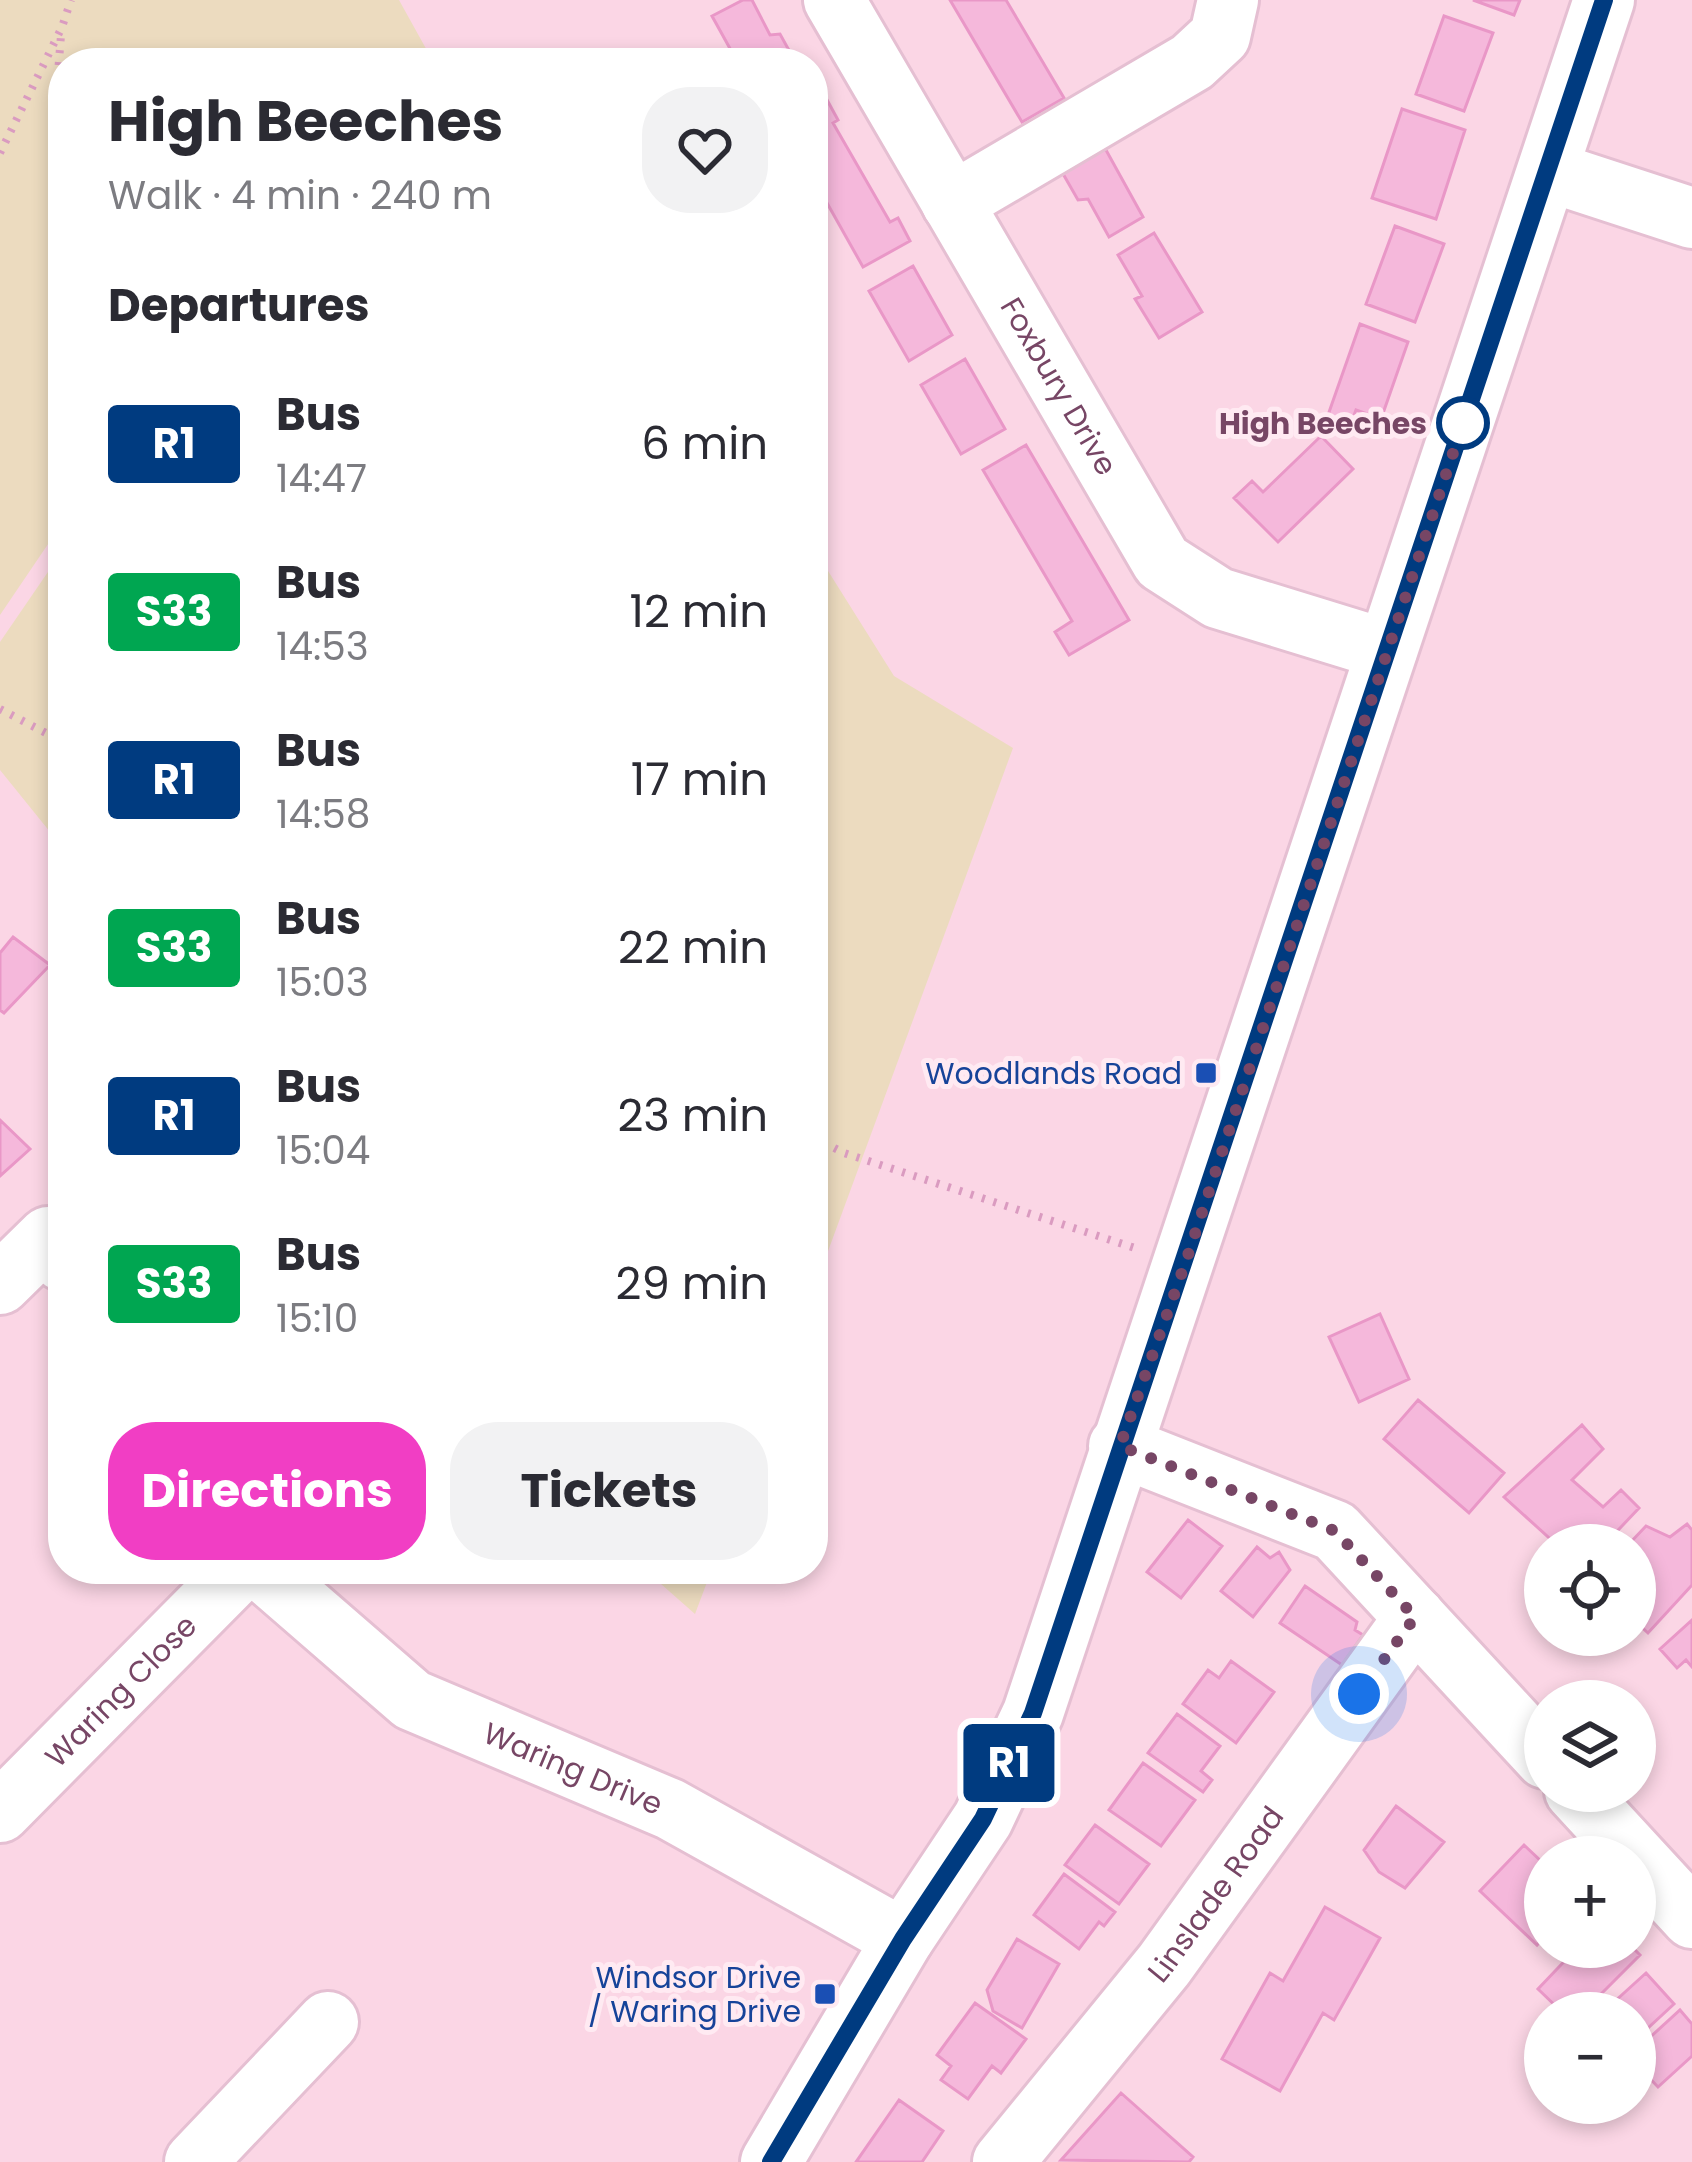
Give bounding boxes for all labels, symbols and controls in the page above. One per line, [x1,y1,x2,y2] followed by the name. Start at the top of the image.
[108,81,503,161] text: High Beeches
[642,87,768,213] button: heart
[108,168,492,223] text: Walk · 4 min · 240 m
[108,274,370,337] text: Departures
[990,289,1128,483] street label: Foxbury Drive
[276,383,361,446] text: Bus
[1438,398,1488,448] marker: High Beeches
[1219,402,1427,445] place label: High Beeches
[641,412,768,475] text: 6 min
[152,414,196,473] text: R1
[276,451,367,506] text: 14:47
[276,551,361,614] text: Bus
[629,580,768,643] text: 12 min
[136,582,212,641] text: S33
[276,619,369,674] text: 14:53
[276,719,361,782] text: Bus
[631,748,768,811] text: 17 min
[152,750,196,809] text: R1
[276,787,370,842] text: 14:58
[276,887,361,950] text: Bus
[618,916,768,979] text: 22 min
[136,918,212,977] text: S33
[276,955,369,1010] text: 15:03
[925,1052,1182,1095] place label: Woodlands Road
[276,1055,361,1118] text: Bus
[1193,1060,1219,1086] marker: Woodlands Road
[617,1084,768,1147] text: 23 min
[152,1086,196,1145] text: R1
[276,1123,370,1178] text: 15:04
[276,1223,361,1286] text: Bus
[616,1252,768,1315] text: 29 min
[136,1254,212,1313] text: S33
[276,1291,358,1346] text: 15:10
[108,1422,426,1560] button: Directions
[450,1422,768,1560] button: Tickets
[1524,1524,1656,2124] map controls
[1524,1524,1656,1656] button: locate
[35,1605,206,1777] street label: Waring Close
[1329,1664,1389,1724] your location
[1524,1680,1656,1812] button: layers
[477,1711,670,1825] street label: Waring Drive
[955,1724,1063,1802] line badge: R1
[987,1733,1031,1792] text: R1
[1137,1797,1293,1991] street label: Linslade Road
[1524,1836,1656,1968] button: +
[588,1956,801,2033] place label: Windsor Drive / Waring Drive
[812,1981,838,2007] marker: Windsor Drive / Waring Drive
[1524,1992,1656,2124] button: −

